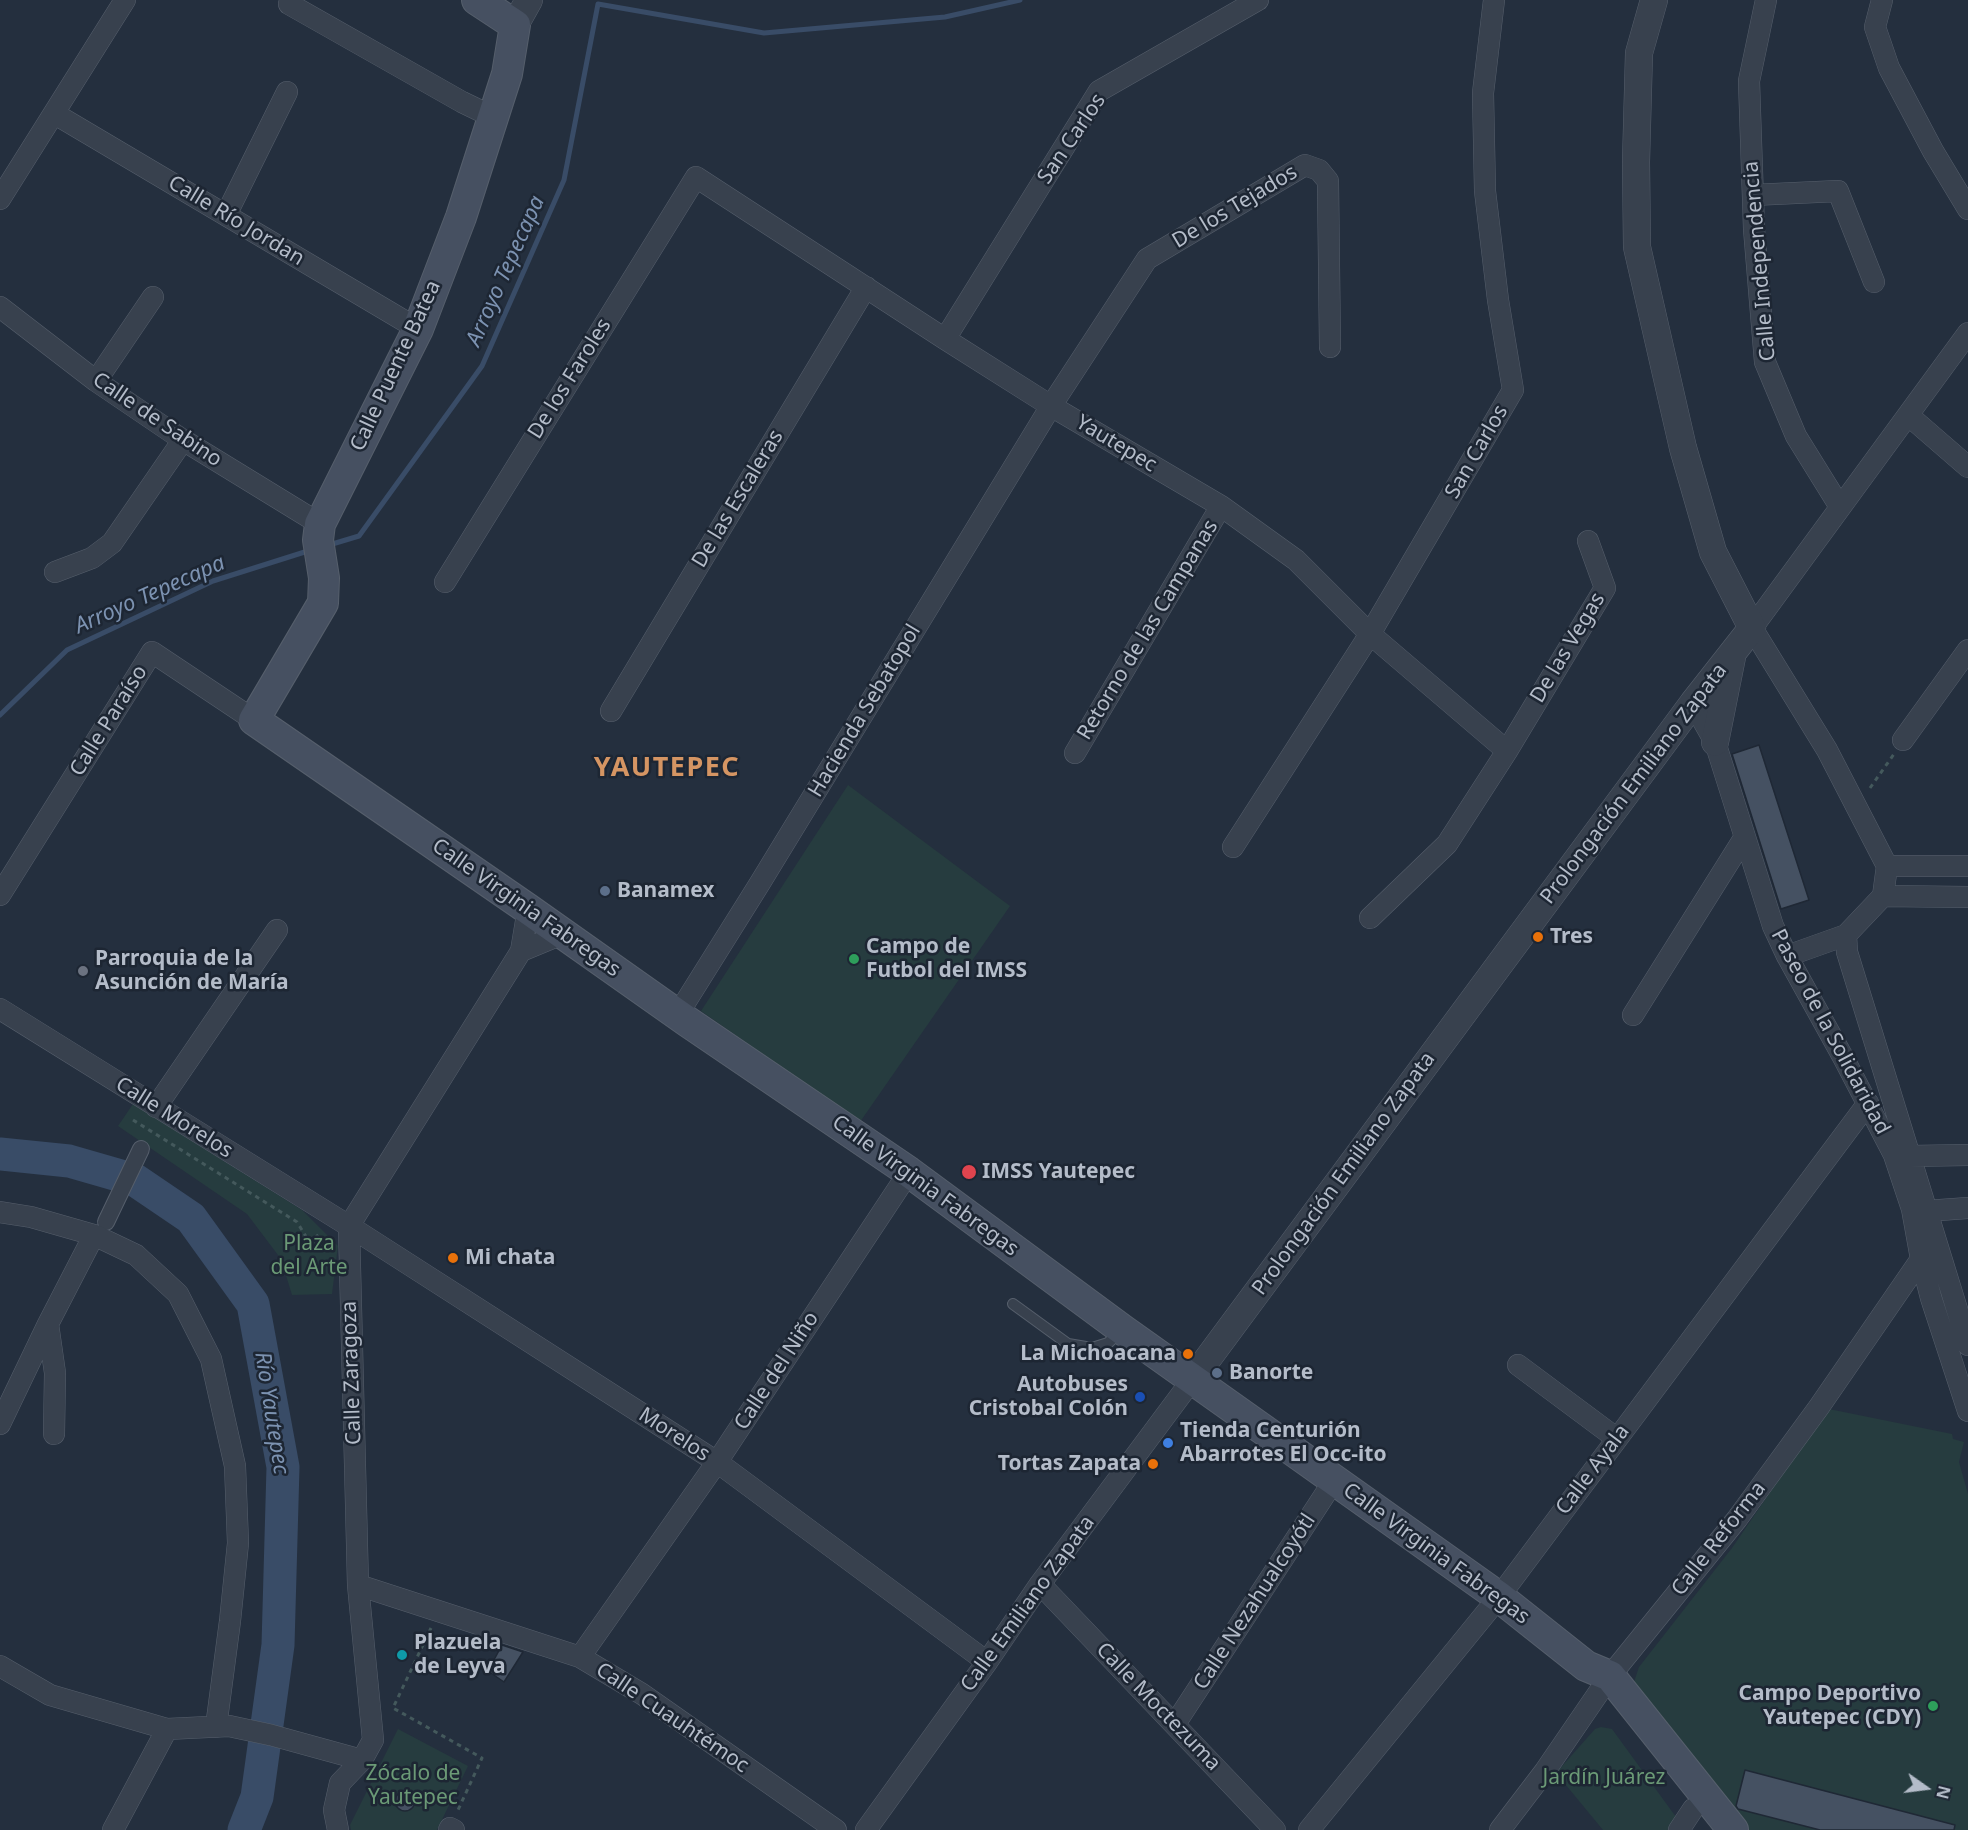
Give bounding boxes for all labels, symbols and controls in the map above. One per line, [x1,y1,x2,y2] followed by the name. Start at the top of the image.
[1033,89,1111,189] street label: San Carlos
[1168,160,1302,254] street label: De los Tejados
[1739,160,1781,362] street label: Calle Independencia
[163,170,309,272] street label: Calle Río Jordan
[461,192,551,350] water label: Arroyo Tepecapa
[345,277,447,455] street label: Calle Puente Batea
[523,314,617,444] street label: De los Faroles
[87,367,227,473] street label: Calle de Sabino
[1440,401,1514,503] street label: San Carlos
[1071,410,1161,478] street label: Yautepec
[687,426,789,572] street label: De las Escaleras
[1072,515,1224,745] street label: Retorno de las Campanas
[71,550,229,640] water label: Arroyo Tepecapa
[1525,588,1611,708] street label: De las Vegas
[803,620,927,802] street label: Hacienda Sebatopol
[1535,659,1733,909] street label: Prolongación Emiliano Zapata
[65,661,153,781] street label: Calle Paraíso
[594,752,740,784] district label: YAUTEPEC
[427,833,625,983] street label: Calle Virginia Fabregas
[617,878,715,904] place label: Banamex
[598,884,612,898] marker: Banamex
[1550,924,1593,950] place label: Tres
[1765,925,1895,1139] street label: Paseo de la Solidaridad
[1531,930,1545,944] marker: Tres
[866,934,1027,984] place label: Campo de Futbol del IMSS
[95,946,289,996] place label: Parroquia de la Asunción de María
[847,952,861,966] marker: Campo de Futbol del IMSS
[76,964,90,978] marker: Parroquia de la Asunción de María
[1247,1047,1441,1301] street label: Prolongación Emiliano Zapata
[111,1072,237,1164] street label: Calle Morelos
[827,1110,1023,1262] street label: Calle Virginia Fabregas
[982,1159,1135,1185] place label: IMSS Yautepec
[960,1163,978,1181] marker: IMSS Yautepec
[270,1231,348,1281] park label: Plaza del Arte
[465,1245,555,1271] place label: Mi chata
[446,1251,460,1265] marker: Mi chata
[337,1301,367,1445] street label: Calle Zaragoza
[729,1307,825,1435] street label: Calle del Niño
[1020,1341,1176,1367] place label: La Michoacana
[1181,1347,1195,1361] marker: La Michoacana
[248,1350,294,1476] water label: Río Yautepec
[1229,1360,1313,1386] place label: Banorte
[1210,1366,1224,1380] marker: Banorte
[969,1372,1128,1422] place label: Autobuses Cristobal Colón
[1133,1390,1147,1404] marker: Autobuses Cristobal Colón
[634,1403,714,1467] street label: Morelos
[1180,1418,1387,1468] place label: Tienda Centurión Abarrotes El Occ-ito
[1551,1420,1635,1520] street label: Calle Ayala
[1161,1436,1175,1450] marker: Tienda Centurión Abarrotes El Occ-ito
[998,1451,1141,1477] place label: Tortas Zapata
[1146,1457,1160,1471] marker: Tortas Zapata
[1667,1477,1771,1601] street label: Calle Reforma
[1338,1478,1534,1630] street label: Calle Virginia Fabregas
[1189,1509,1321,1695] street label: Calle Nezahualcoyótl
[956,1511,1100,1697] street label: Calle Emiliano Zapata
[414,1630,506,1680] place label: Plazuela de Leyva
[1090,1638,1226,1776] street label: Calle Moctezuma
[395,1648,409,1662] marker: Plazuela de Leyva
[591,1657,753,1779] street label: Calle Cuauhtémoc
[1738,1681,1921,1731] place label: Campo Deportivo Yautepec (CDY)
[1926,1699,1940,1713] marker: Campo Deportivo Yautepec (CDY)
[1896,1758,1956,1818] north arrow
[366,1761,460,1811] park label: Zócalo de Yautepec
[1543,1765,1665,1791] park label: Jardín Juárez
[1931,1783,1956,1801] text: N

